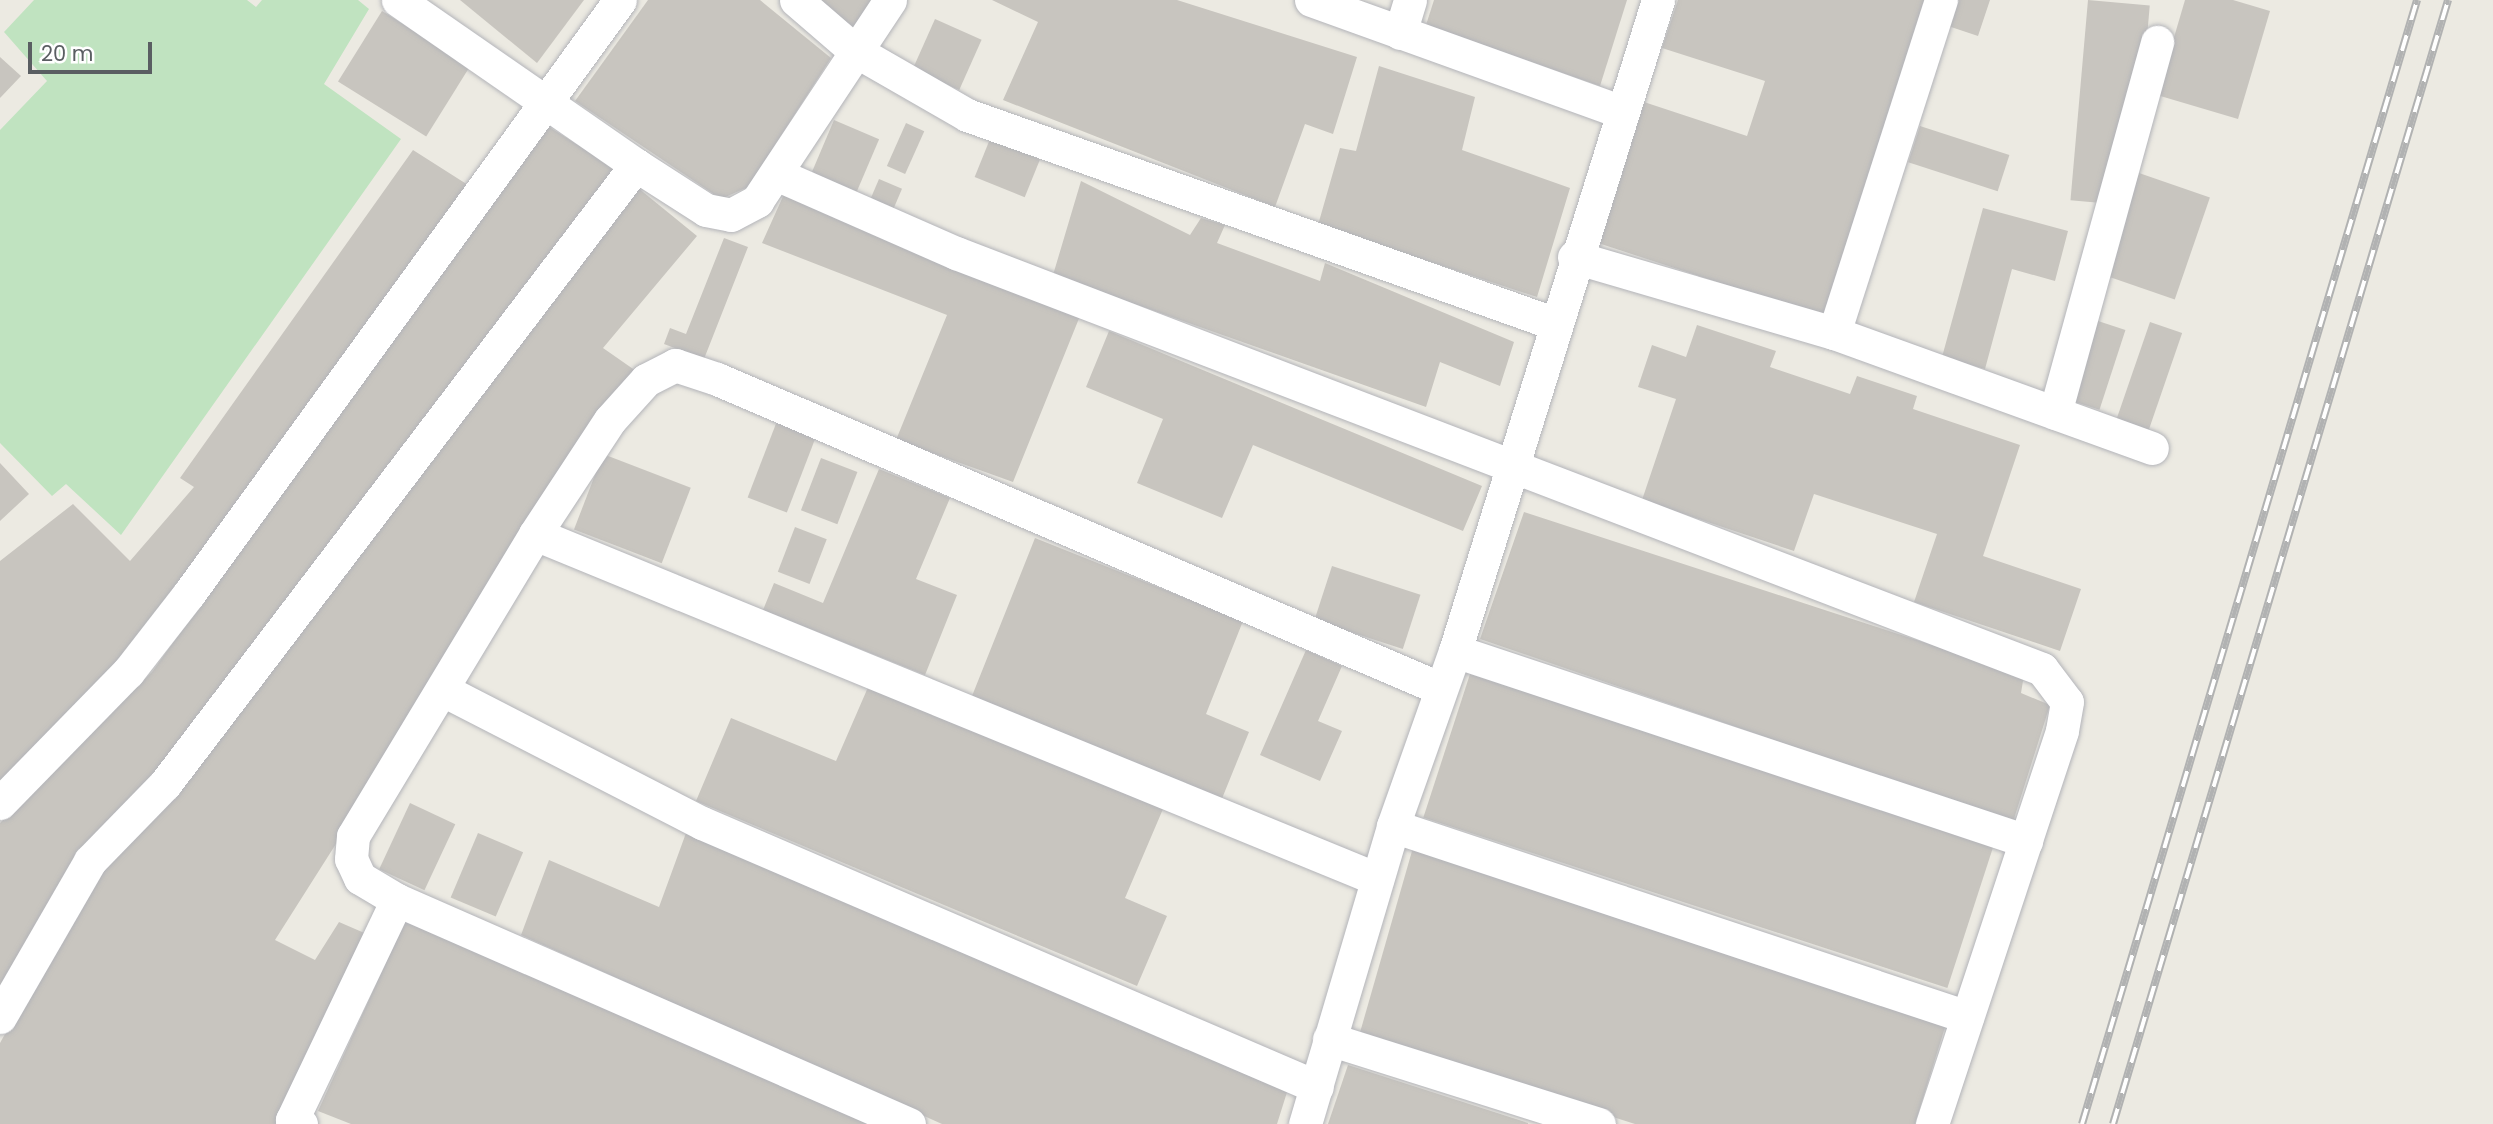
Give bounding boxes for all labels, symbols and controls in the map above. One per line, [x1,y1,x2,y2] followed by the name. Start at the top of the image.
[32,28,156,72] scale bar
[41,39,94,68] text: 20 m

